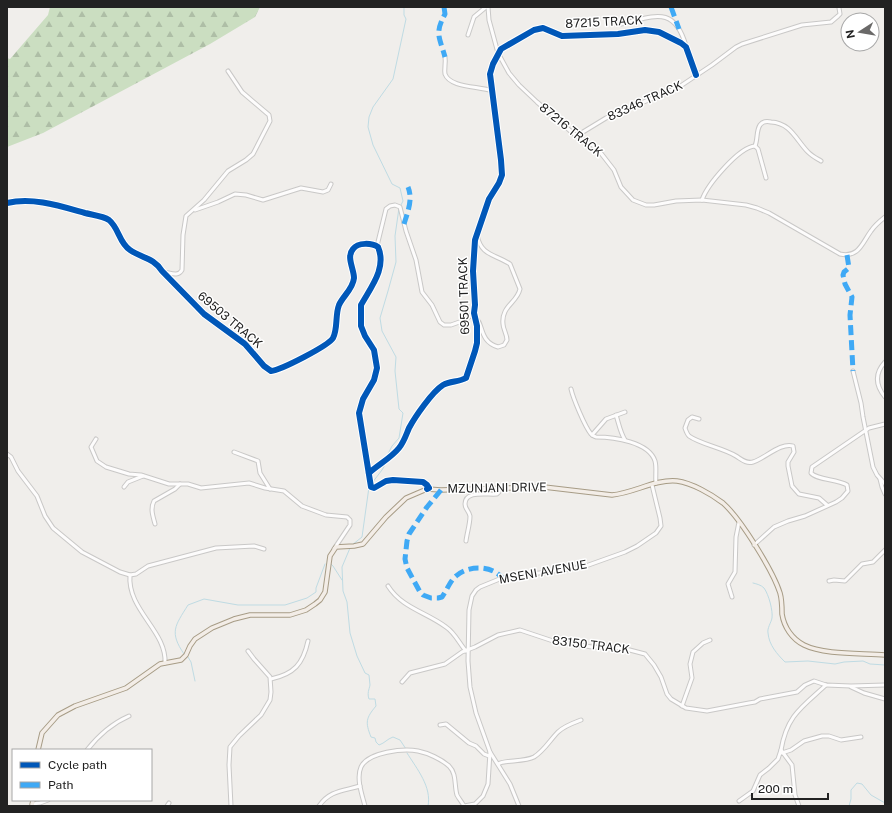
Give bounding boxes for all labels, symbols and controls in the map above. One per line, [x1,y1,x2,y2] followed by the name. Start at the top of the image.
[840,12,880,52] north arrow
[565,13,643,31] street label: 87215 TRACK
[843,29,857,40] text: N
[605,78,685,124] street label: 83346 TRACK
[537,100,605,160] street label: 87216 TRACK
[456,257,472,335] street label: 69501 TRACK
[195,289,265,351] street label: 69503 TRACK
[447,480,547,496] street label: MZUNJANI DRIVE
[498,557,588,587] street label: MSENI AVENUE
[551,633,631,657] street label: 83150 TRACK
[12,749,152,801] legend
[48,758,107,772] text: Cycle path
[752,775,828,801] scale bar
[48,778,74,792] text: Path
[758,782,793,796] text: 200 m

